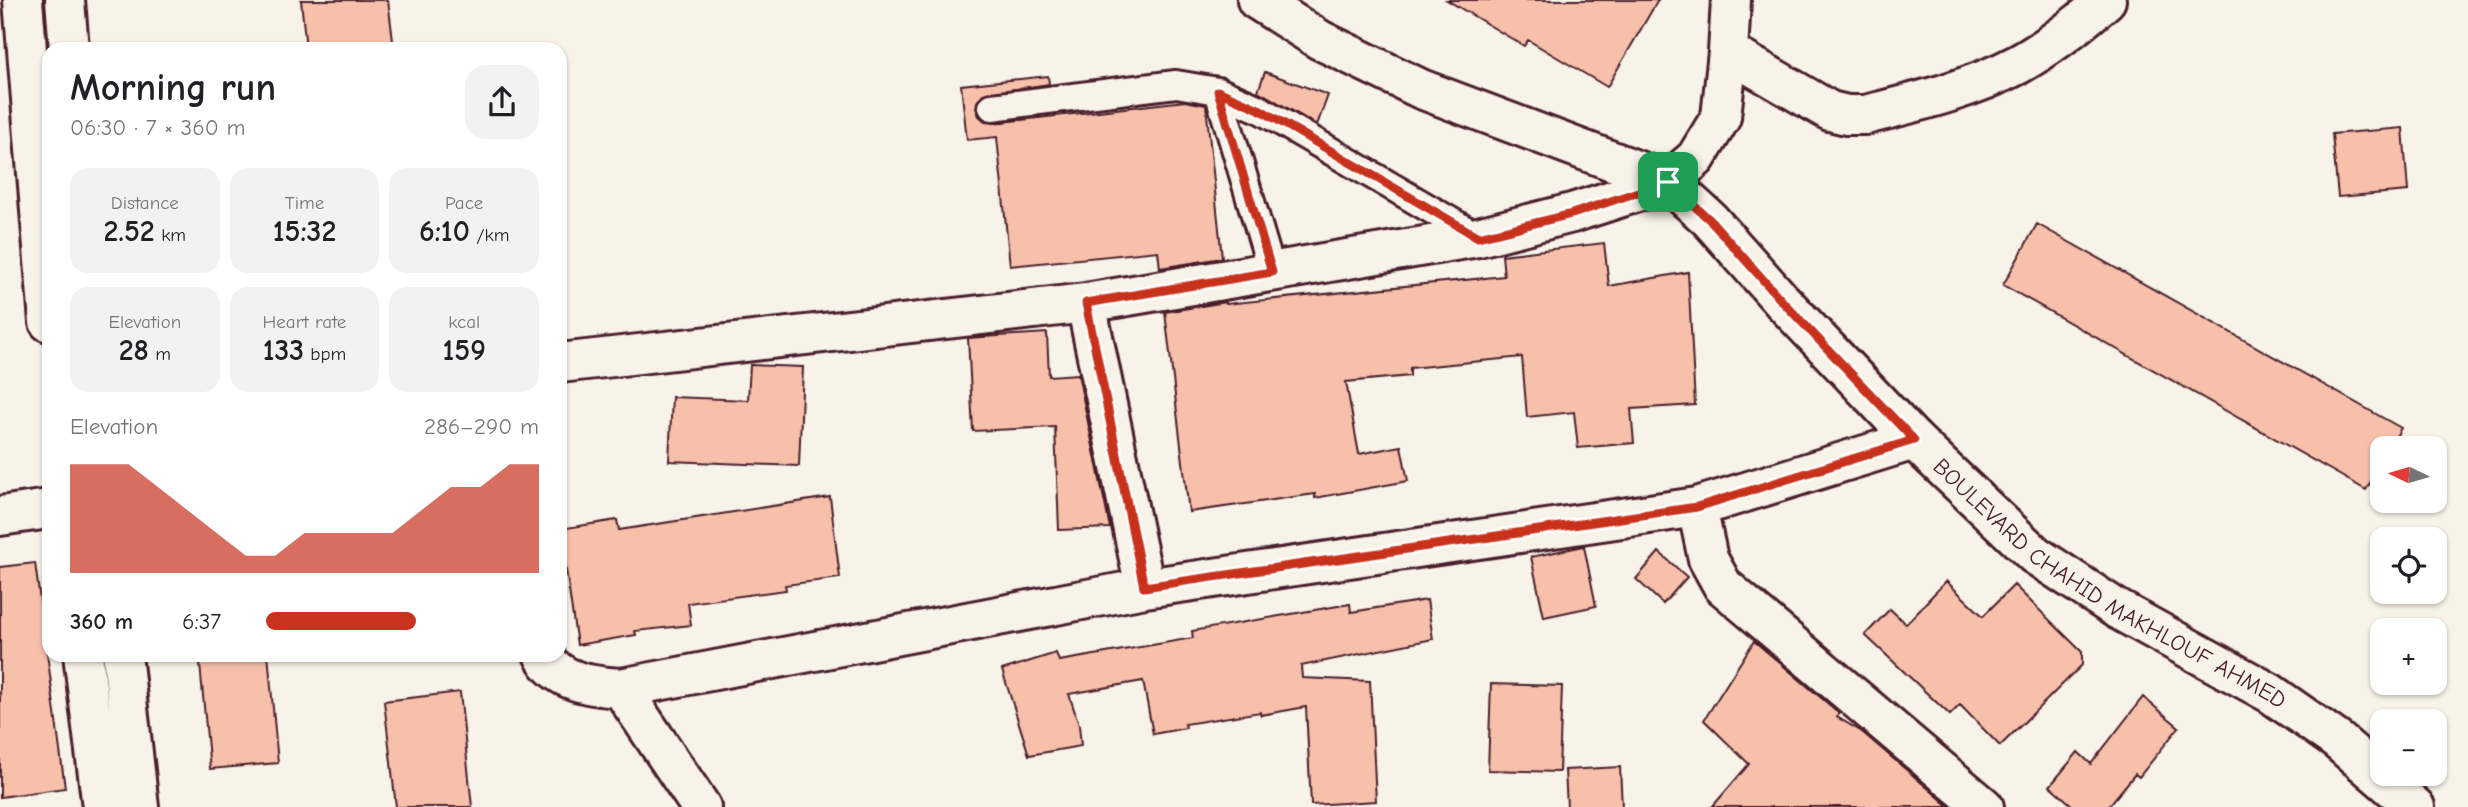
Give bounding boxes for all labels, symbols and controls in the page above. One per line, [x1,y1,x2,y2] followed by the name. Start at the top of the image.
[465,65,539,139] button: share
[70,66,276,110] text: Morning run
[70,114,245,141] text: 06:30 · 7 × 360 m
[1638,152,1698,212] pin
[1649,163,1687,201] icon: arrive
[111,192,179,214] text: Distance
[285,192,324,214] text: Time
[445,192,483,214] text: Pace
[104,214,155,249] text: 2.52
[273,214,336,249] text: 15:32
[419,214,470,249] text: 6:10
[155,224,186,246] text: km
[470,224,509,246] text: /km
[108,311,181,333] text: Elevation
[263,311,346,333] text: Heart rate
[448,311,480,333] text: kcal
[119,333,149,368] text: 28
[263,333,304,368] text: 133
[442,333,486,368] text: 159
[149,343,171,365] text: m
[304,343,346,365] text: bpm
[70,413,158,440] text: Elevation
[424,413,539,440] text: 286–290 m
[2370,436,2446,513] north arrow
[2370,436,2447,786] map controls
[1928,452,2292,714] street label: BOULEVARD CHAHID MAKHLOUF AHMED
[2370,527,2447,604] button: locate
[70,608,133,635] text: 360 m
[182,608,221,635] text: 6:37
[2370,618,2447,695] button: +
[2370,709,2447,786] button: −

